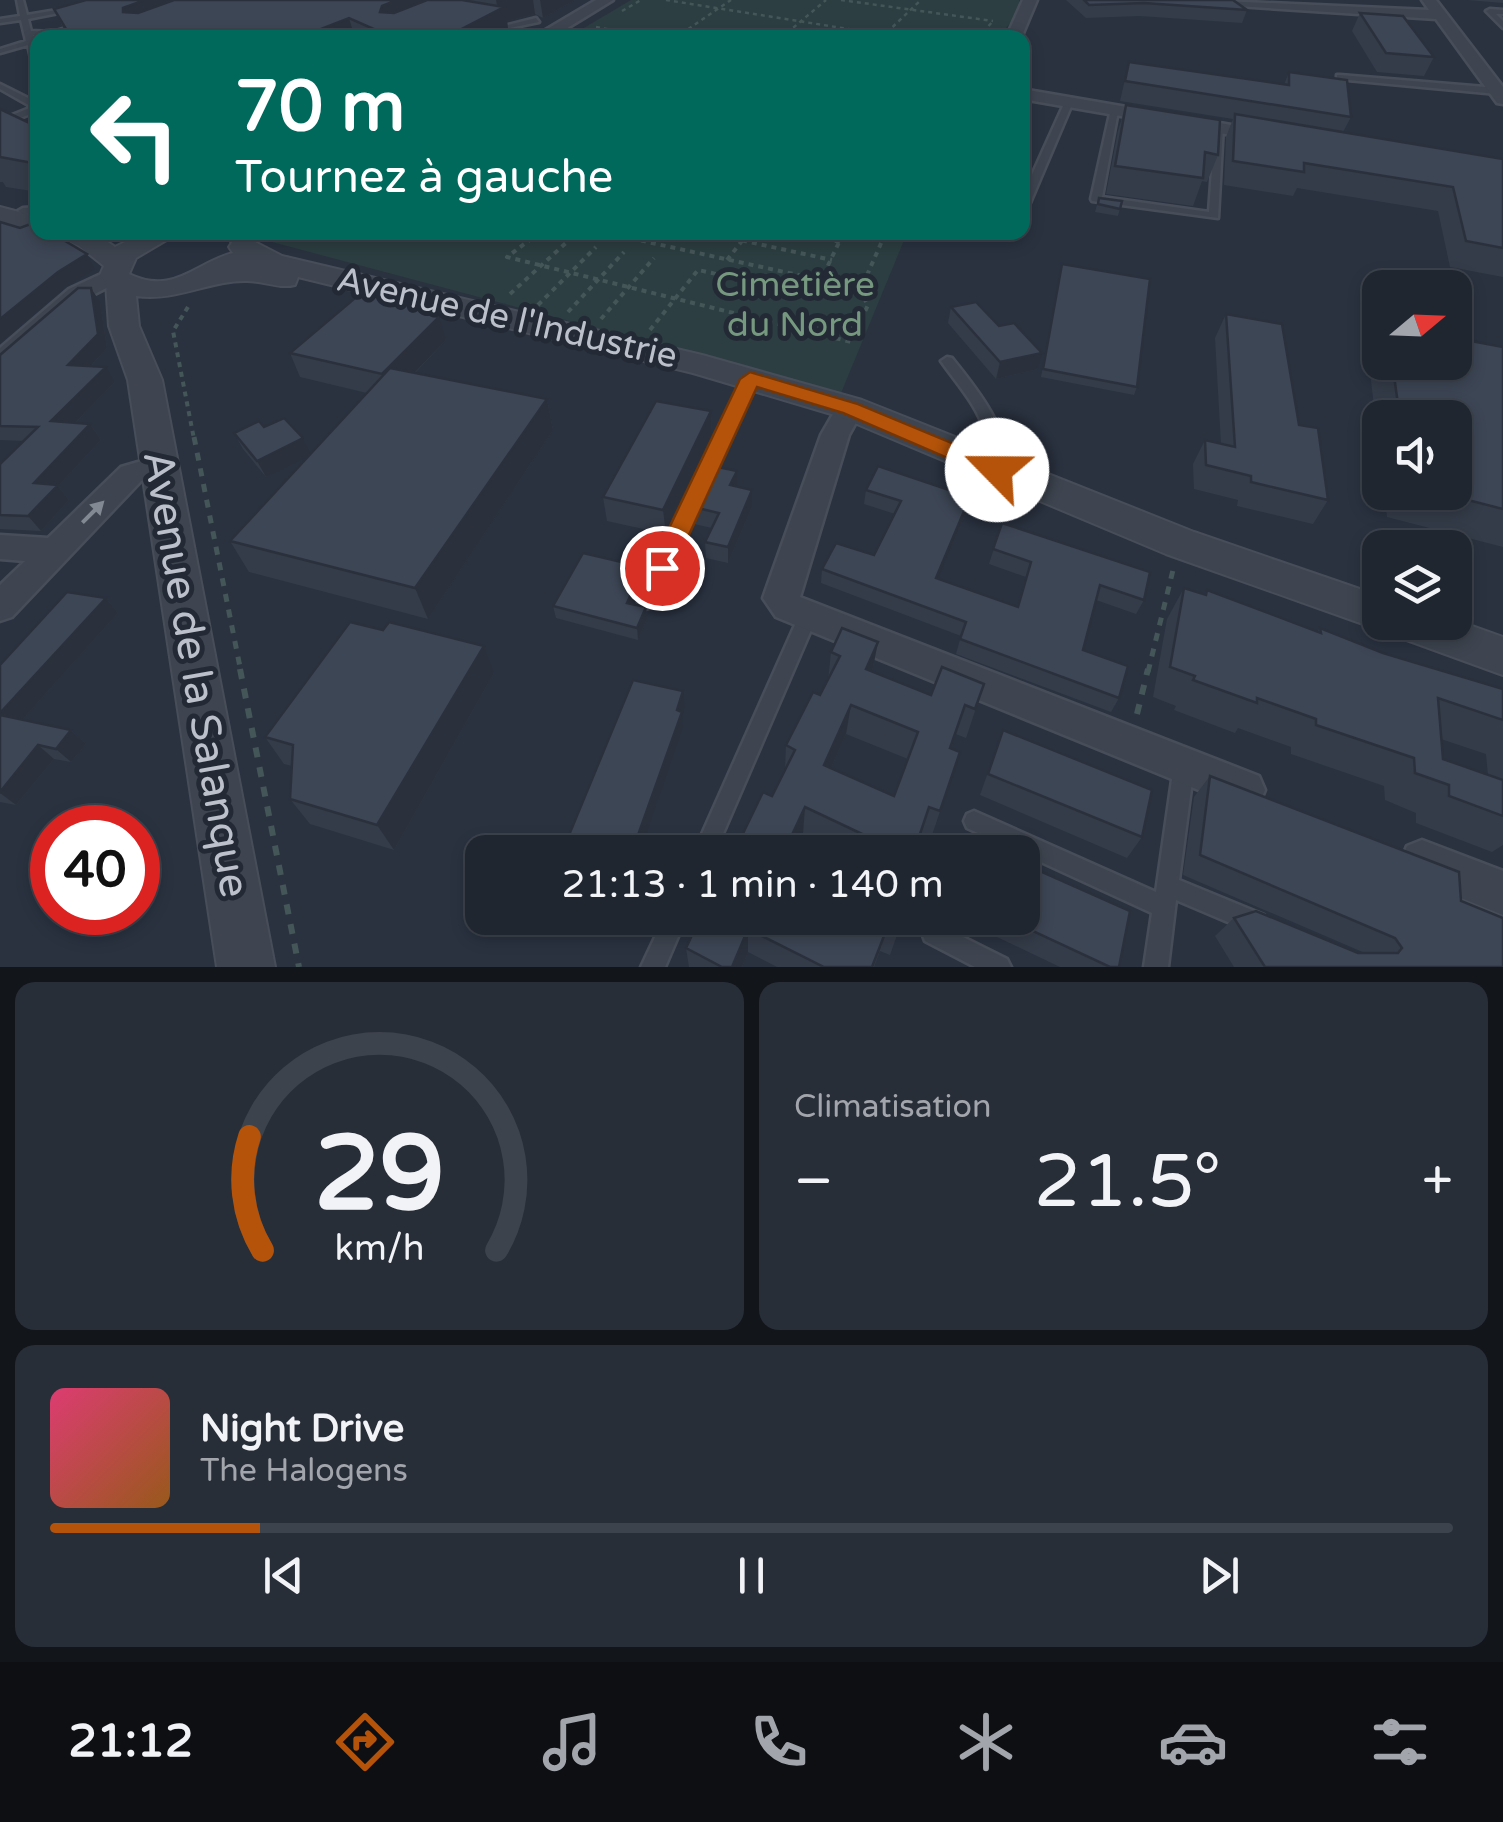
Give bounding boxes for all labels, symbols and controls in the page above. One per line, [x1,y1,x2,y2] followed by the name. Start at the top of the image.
[235,66,405,150] text: 70 m
[70,70,200,200] icon: left
[235,151,613,205] text: Tournez à gauche
[333,258,681,378] street label: Avenue de l'Industrie
[715,264,875,346] park label: Cimetière du Nord
[1362,270,1472,380] north arrow
[1362,270,1472,640] map controls
[1362,400,1472,510] button: sound
[945,418,1049,522] position arrow
[132,447,260,901] street label: Avenue de la Salanque
[80,501,104,525] one-way arrow
[620,526,705,611] pin
[1362,530,1472,640] button: layers
[635,541,690,596] icon: arrive
[30,805,160,935] speed limit sign: 40
[561,862,944,908] text: 21:13 · 1 min · 140 m
[794,1088,991,1126] text: Climatisation
[314,1113,445,1238] text: 29
[1034,1137,1221,1227] text: 21.5°
[794,1149,833,1215] text: −
[1422,1149,1453,1215] text: +
[335,1227,424,1270] text: km/h
[200,1406,404,1452] text: Night Drive
[200,1452,408,1490] text: The Halogens
[256,1548,311,1603] icon: previous
[724,1548,779,1603] icon: pause
[1192,1548,1247,1603] icon: next
[330,1707,400,1777] icon: directions
[537,1707,607,1777] icon: music
[744,1707,814,1777] icon: phone
[951,1707,1021,1777] icon: climate
[1158,1707,1228,1777] icon: car
[1365,1707,1435,1777] icon: filters
[68,1715,193,1769] text: 21:12

